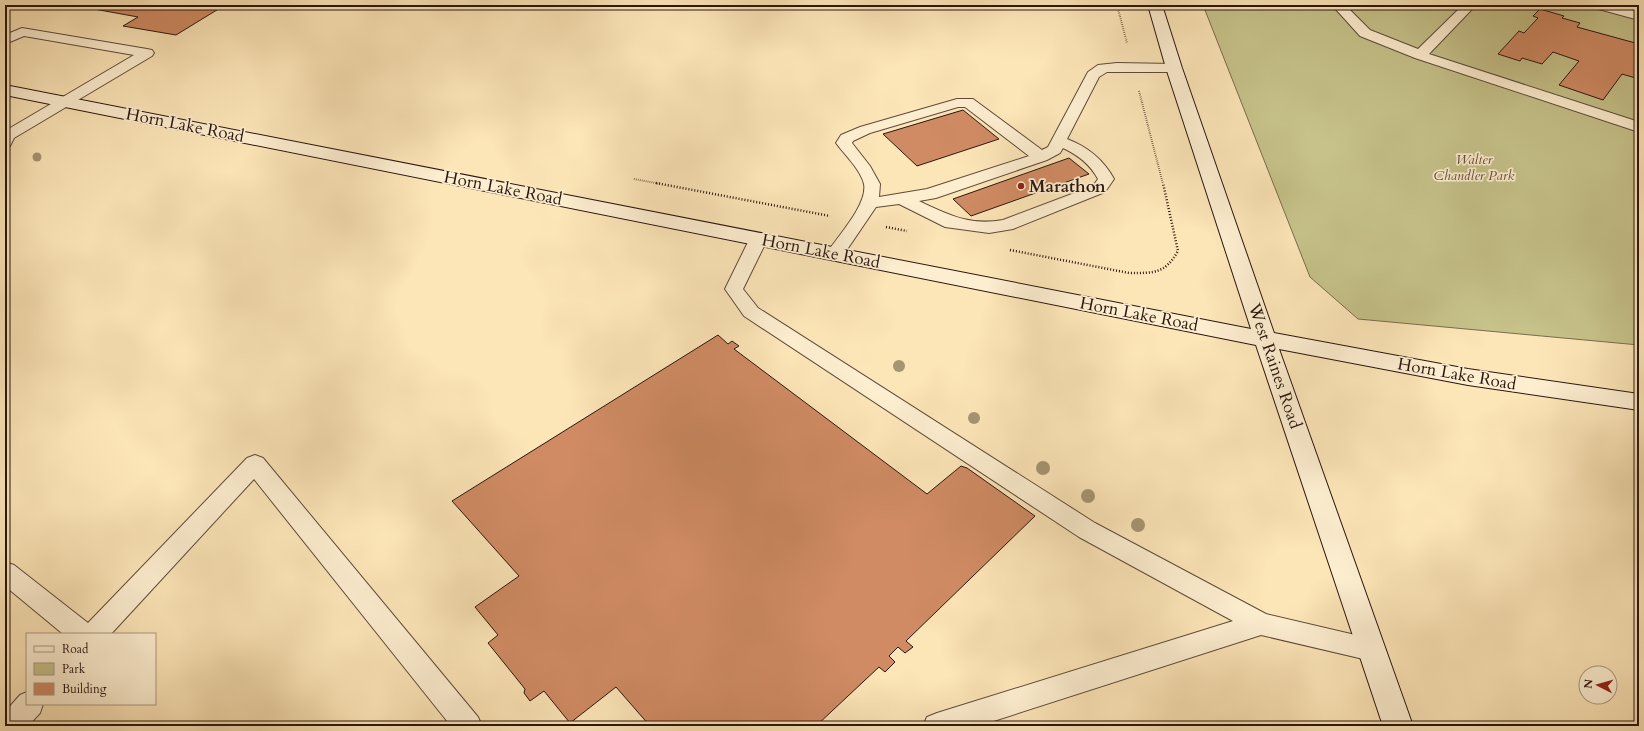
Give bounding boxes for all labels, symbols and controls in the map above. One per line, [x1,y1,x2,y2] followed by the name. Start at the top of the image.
[124,102,246,148] street label: Horn Lake Road
[1434,150,1514,185] park label: Walter Chandler Park
[442,165,564,211] street label: Horn Lake Road
[1029,175,1106,198] place label: Marathon
[1016,181,1026,191] marker: Marathon
[760,228,882,274] street label: Horn Lake Road
[1078,291,1200,337] street label: Horn Lake Road
[1242,299,1307,432] street label: West Raines Road
[1396,352,1518,396] street label: Horn Lake Road
[26,633,156,705] legend
[62,641,89,657] text: Road
[62,661,86,677] text: Park
[1578,665,1618,705] north arrow
[1581,678,1597,690] text: N
[62,681,107,697] text: Building

